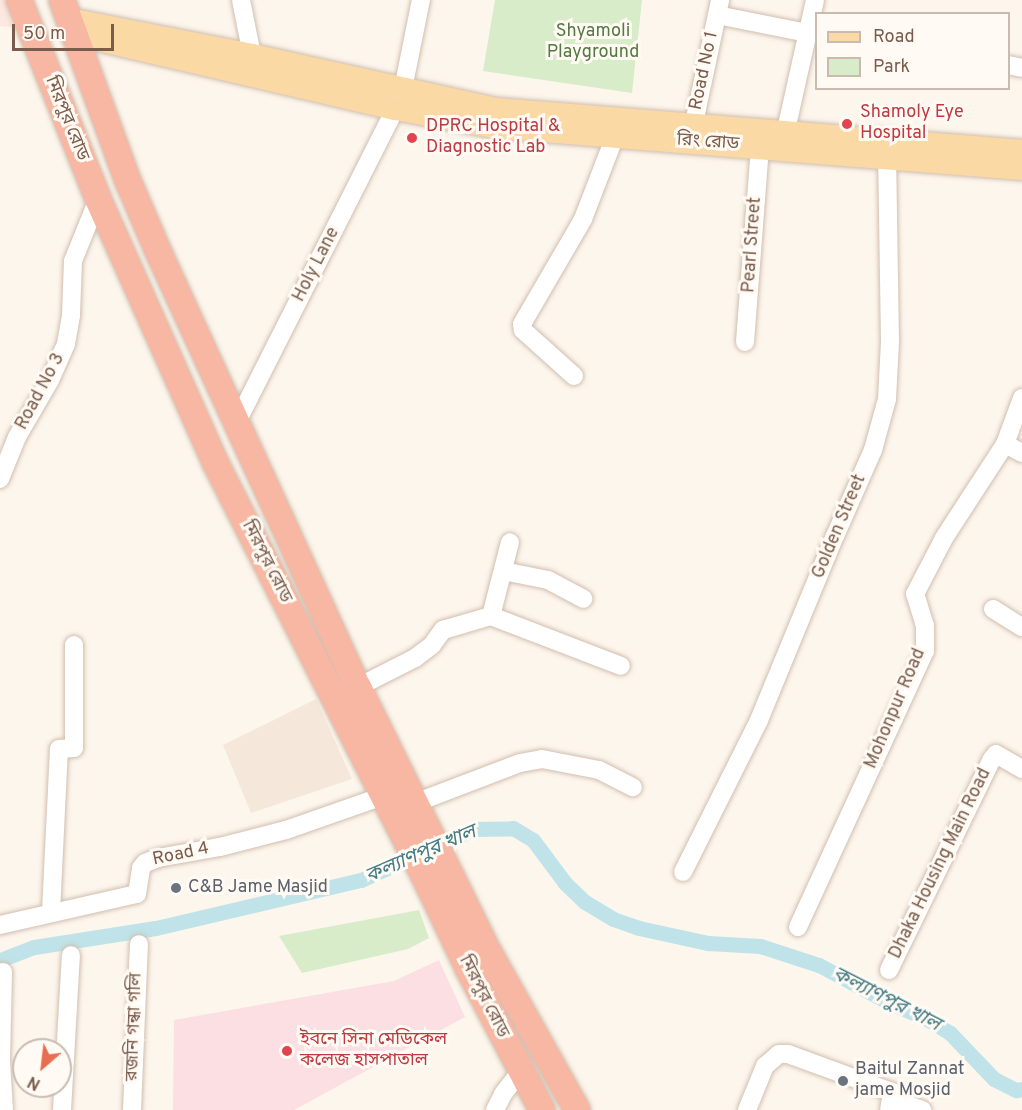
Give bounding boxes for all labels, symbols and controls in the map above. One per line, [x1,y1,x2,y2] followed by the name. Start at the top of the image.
[15,12,117,50] scale bar
[815,12,1010,90] legend
[547,22,639,64] park label: Shyamoli Playground
[23,23,65,46] text: 50 m
[873,26,915,49] text: Road
[686,30,724,112] street label: Road No 1
[873,56,910,79] text: Park
[39,74,93,164] street label: মিরপুর রোড
[860,103,964,146] place label: Shamoly Eye Hospital
[838,115,856,133] marker: Shamoly Eye Hospital
[426,117,560,160] place label: DPRC Hospital & Diagnostic Lab
[403,129,421,147] marker: DPRC Hospital & Diagnostic Lab
[676,130,740,156] street label: রিং রোড
[739,196,767,294] street label: Pearl Street
[289,224,345,306] street label: Holy Lane
[12,350,70,434] street label: Road No 3
[808,472,872,582] street label: Golden Street
[236,517,296,607] street label: মিরপুর রোড
[861,646,931,772] street label: Mohonpur Road
[885,765,997,963] street label: Dhaka Housing Main Road
[362,821,480,889] water label: কল্যাণপুর খাল
[151,839,211,871] street label: Road 4
[188,877,328,899] place label: C&B Jame Masjid
[169,881,183,895] marker: C&B Jame Masjid
[453,952,513,1042] street label: মিরপুর রোড
[828,963,944,1037] water label: কল্যাণপুর খাল
[122,972,148,1082] street label: রজনি গন্ধা গলি
[300,1030,447,1072] place label: ইবনে সিনা মেডিকেল কলেজ হাসপাতাল
[12,1038,72,1098] north arrow
[278,1042,296,1060] marker: ইবনে সিনা মেডিকেল কলেজ হাসপাতাল
[855,1060,964,1102] place label: Baitul Zannat jame Mosjid
[25,1071,44,1094] text: N
[836,1074,850,1088] marker: Baitul Zannat jame Mosjid

